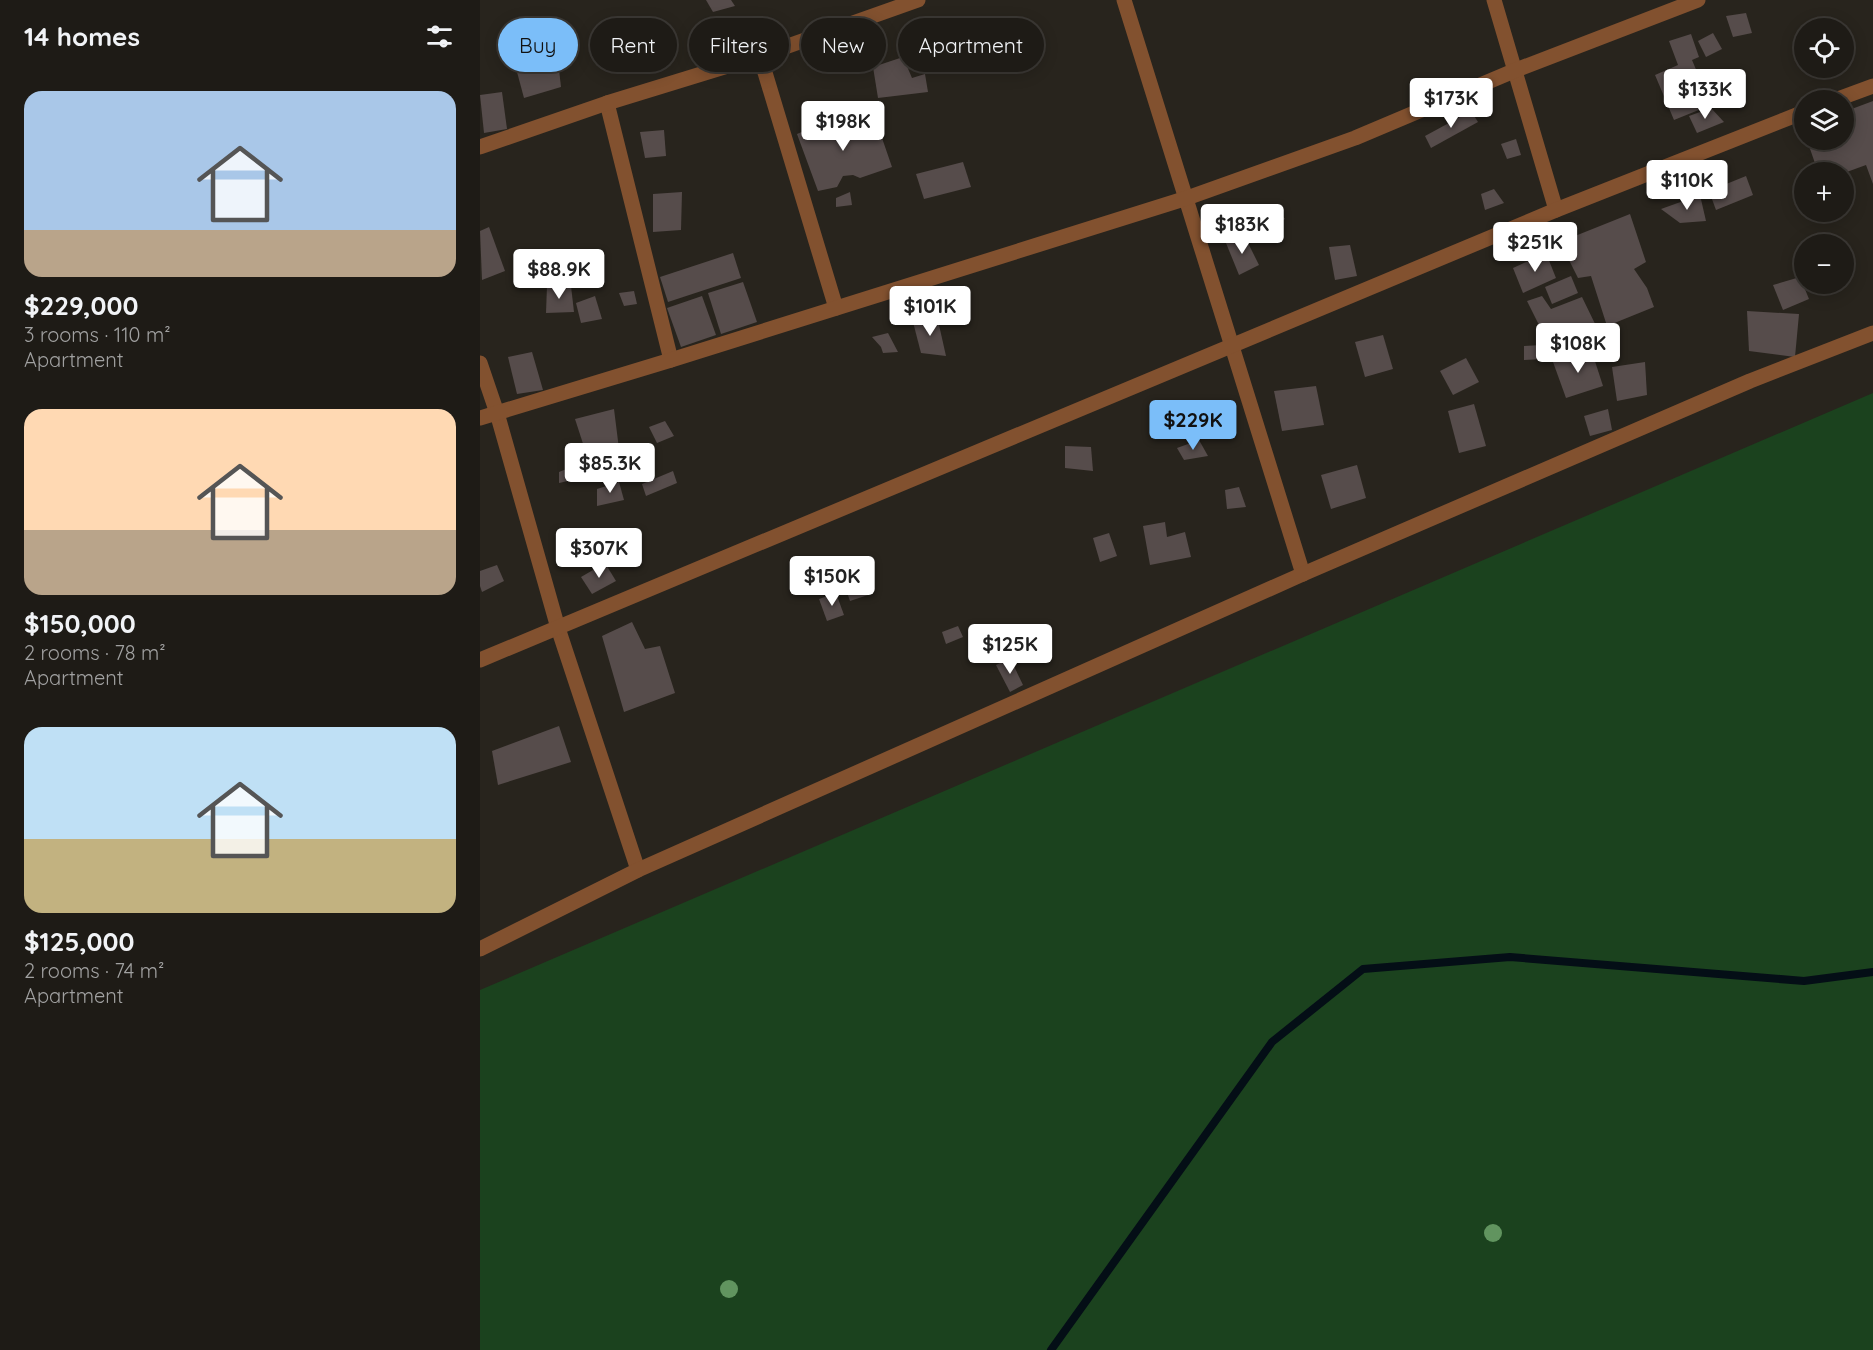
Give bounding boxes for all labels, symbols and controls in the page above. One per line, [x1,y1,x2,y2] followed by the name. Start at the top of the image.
[498,18,578,72] chip: Buy
[590,18,677,72] chip: Rent
[689,18,789,72] chip: Filters
[801,18,886,72] chip: New
[898,18,1044,72] chip: Apartment
[1794,18,1854,294] map controls
[1794,18,1854,78] button: locate
[24,20,140,53] text: 14 homes
[423,20,456,53] icon: filters
[1663,69,1747,120] pin: $133K
[1678,76,1732,101] text: $133K
[1409,78,1493,129] pin: $173K
[1424,85,1478,110] text: $173K
[1794,90,1854,150] button: layers
[801,101,885,152] pin: $198K
[815,108,871,133] text: $198K
[186,130,294,238] icon: home
[1645,160,1729,211] pin: $110K
[1794,162,1854,222] button: +
[1661,167,1713,192] text: $110K
[1200,204,1284,255] pin: $183K
[1215,211,1269,236] text: $183K
[1493,222,1577,273] pin: $251K
[1507,229,1563,254] text: $251K
[1794,234,1854,294] button: −
[510,249,608,300] pin: $88.9K
[527,256,591,281] text: $88.9K
[888,286,972,337] pin: $101K
[24,289,138,322] text: $229,000
[904,293,956,318] text: $101K
[24,322,171,347] text: 3 rooms · 110 m²
[1536,323,1620,374] pin: $108K
[1550,330,1606,355] text: $108K
[24,347,124,372] text: Apartment
[1151,400,1235,451] pin: $229K
[1163,407,1223,432] text: $229K
[561,443,659,494] pin: $85.3K
[186,448,294,556] icon: home
[579,450,641,475] text: $85.3K
[557,528,641,579] pin: $307K
[570,535,628,560] text: $307K
[790,556,874,607] pin: $150K
[804,563,860,588] text: $150K
[24,607,136,640] text: $150,000
[968,624,1052,675] pin: $125K
[982,631,1038,656] text: $125K
[24,640,166,665] text: 2 rooms · 78 m²
[24,665,124,690] text: Apartment
[186,766,294,874] icon: home
[24,925,134,958] text: $125,000
[24,958,164,983] text: 2 rooms · 74 m²
[24,983,124,1008] text: Apartment

